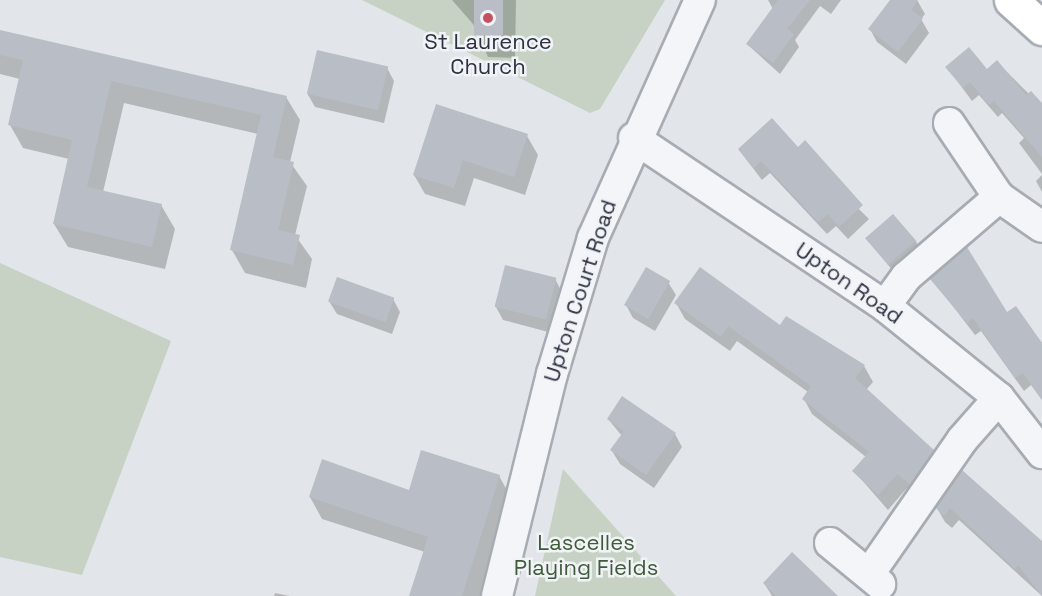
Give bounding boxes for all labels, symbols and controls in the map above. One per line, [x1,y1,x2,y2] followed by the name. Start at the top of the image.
[481,11,495,25] marker: St Laurence Church
[424,28,552,80] place label: St Laurence Church
[538,197,622,385] street label: Upton Court Road
[790,236,908,330] street label: Upton Road
[514,529,658,580] park label: Lascelles Playing Fields

